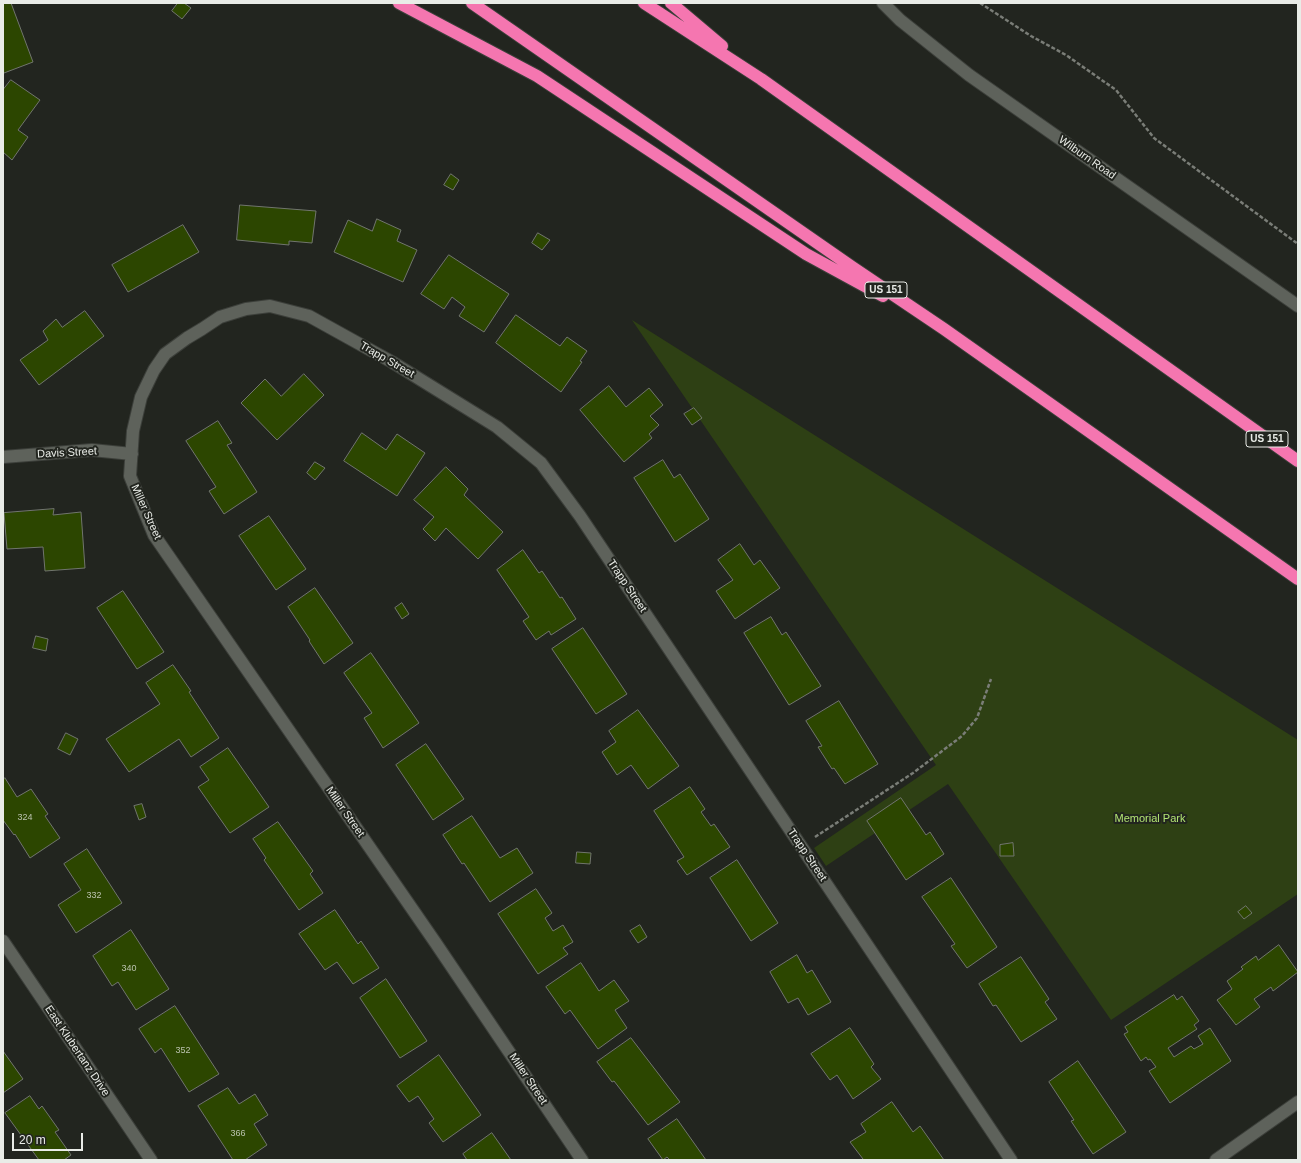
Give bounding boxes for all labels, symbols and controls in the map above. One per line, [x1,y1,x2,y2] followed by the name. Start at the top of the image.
[1056,133,1118,183] street label: Wilburn Road
[865,282,907,298] road number: US 151
[357,339,417,381] street label: Trapp Street
[1246,431,1288,447] road number: US 151
[37,445,97,461] street label: Davis Street
[128,483,164,541] street label: Miller Street
[605,557,649,615] street label: Trapp Street
[323,784,367,840] street label: Miller Street
[1115,812,1185,826] park label: Memorial Park
[17,813,33,823] house number: 324
[785,826,829,884] street label: Trapp Street
[86,891,102,901] house number: 332
[121,964,137,974] house number: 340
[42,1003,112,1099] street label: East Klubertanz Drive
[175,1046,191,1056] house number: 352
[506,1051,550,1107] street label: Miller Street
[14,1125,85,1151] scale bar
[230,1129,246,1139] house number: 366
[19,1133,46,1147] text: 20 m

